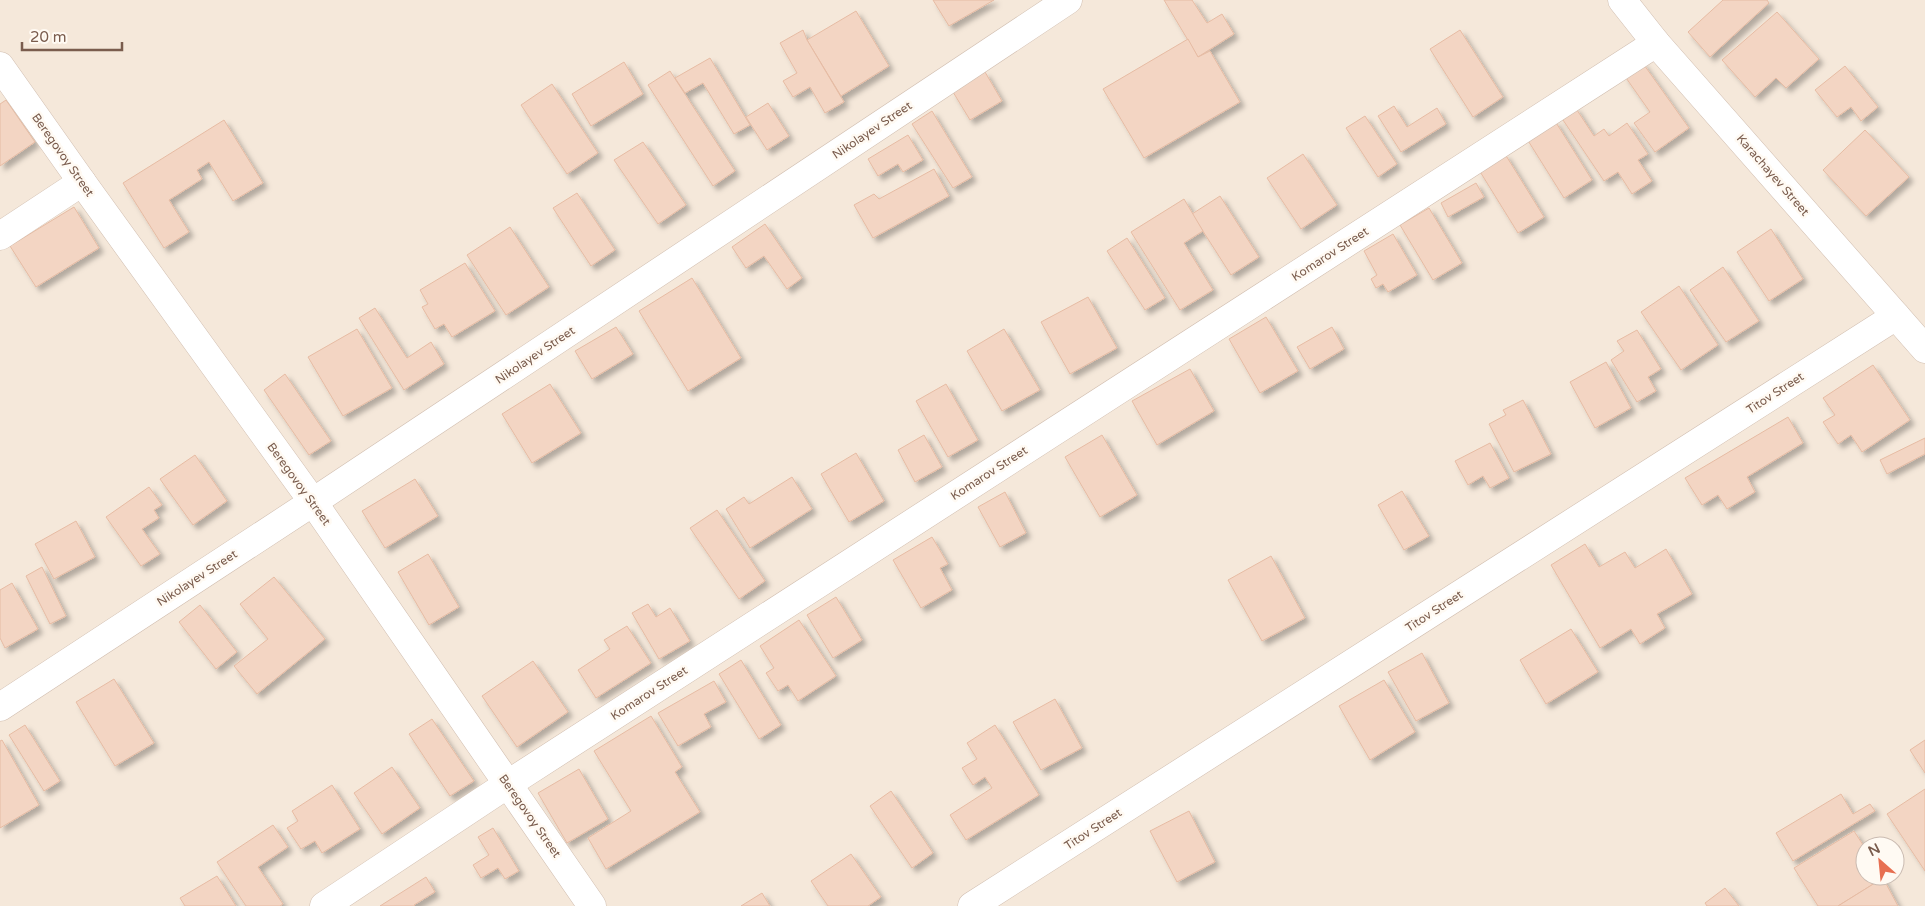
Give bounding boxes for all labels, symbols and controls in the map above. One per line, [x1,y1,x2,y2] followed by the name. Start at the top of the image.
[22,20,122,52] scale bar
[30,28,67,46] text: 20 m
[830,98,915,162] street label: Nikolayev Street
[29,111,97,200] street label: Beregovoy Street
[1734,131,1812,219] street label: Karachayev Street
[1289,224,1371,284] street label: Komarov Street
[493,323,578,387] street label: Nikolayev Street
[1744,369,1807,417] street label: Titov Street
[264,440,334,528] street label: Beregovoy Street
[948,443,1030,503] street label: Komarov Street
[154,547,240,609] street label: Nikolayev Street
[1403,587,1466,635] street label: Titov Street
[608,663,690,723] street label: Komarov Street
[496,772,564,861] street label: Beregovoy Street
[1062,805,1125,853] street label: Titov Street
[1855,836,1905,886] north arrow
[1865,840,1883,860] text: N

